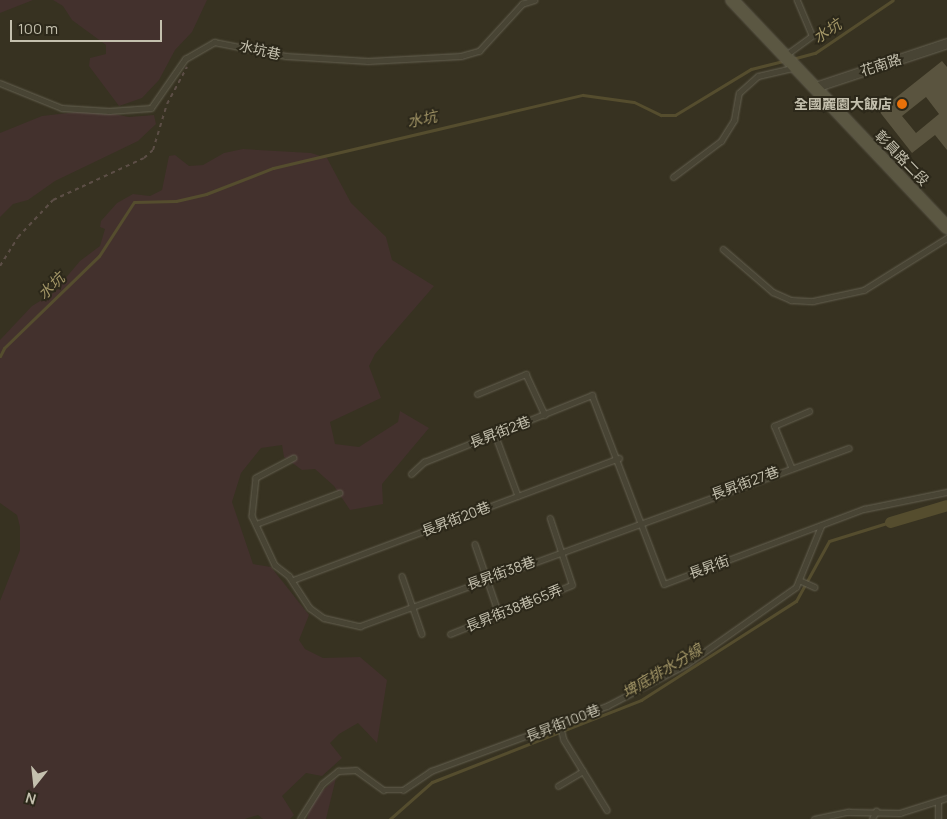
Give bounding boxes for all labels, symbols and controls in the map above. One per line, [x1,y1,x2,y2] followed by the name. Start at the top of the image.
[12,10,165,42] scale bar
[810,15,844,47] water label: 水坑
[18,18,58,39] text: 100 m
[238,37,282,63] street label: 水坑巷
[858,51,904,79] street label: 花南路
[794,96,892,112] place label: 全國麗園大飯店
[896,98,908,110] marker: 全國麗園大飯店
[405,107,439,131] water label: 水坑
[872,127,932,189] street label: 彰員路二段
[34,269,68,303] water label: 水坑
[467,413,533,451] street label: 長昇街2巷
[709,463,781,503] street label: 長昇街27巷
[419,498,493,540] street label: 長昇街20巷
[686,552,732,582] street label: 長昇街
[464,553,538,593] street label: 長昇街38巷
[463,581,565,635] street label: 長昇街38巷65弄
[619,640,705,702] water label: 埤底排水分線
[523,701,603,745] street label: 長昇街100巷
[10,759,60,809] north arrow
[23,788,38,809] text: N

